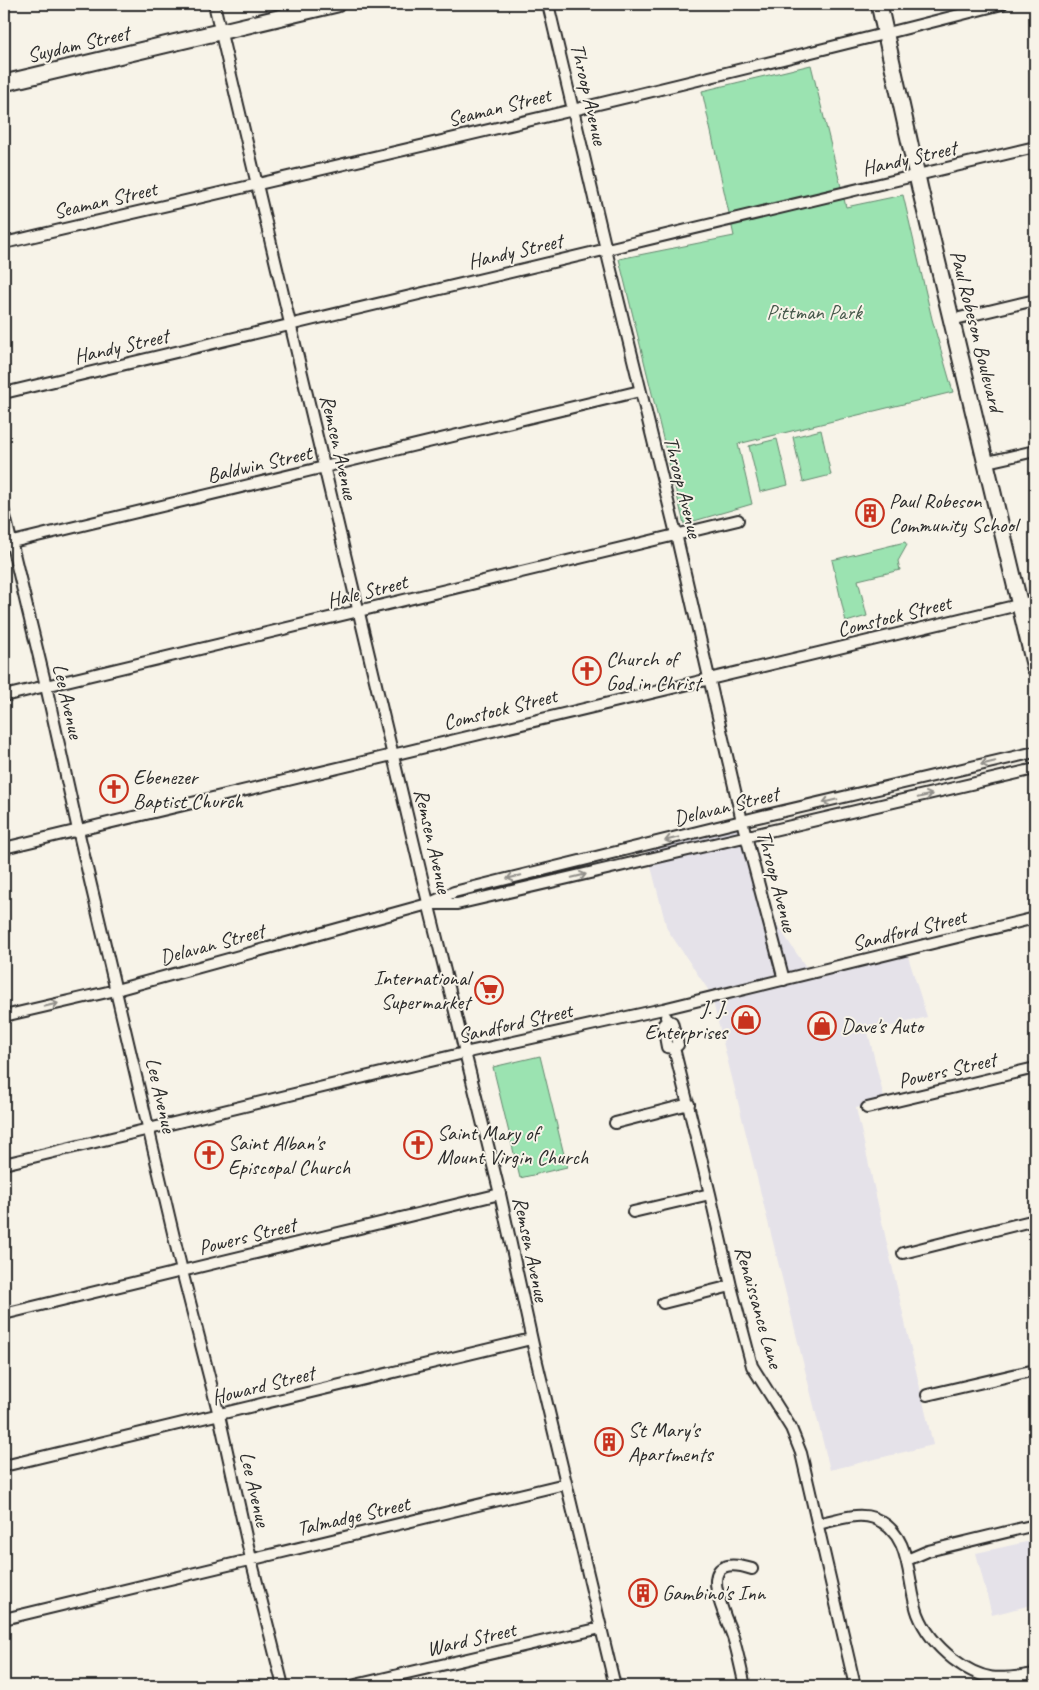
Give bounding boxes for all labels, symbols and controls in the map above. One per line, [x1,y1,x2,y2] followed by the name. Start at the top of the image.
[24,19,135,68] street label: Suydam Street
[565,41,614,148] street label: Throop Avenue
[445,81,555,132] street label: Seaman Street
[859,134,962,181] street label: Handy Street
[51,175,161,225] street label: Seaman Street
[465,227,568,274] street label: Handy Street
[944,248,1011,418] street label: Paul Robeson Boulevard
[766,299,863,325] park label: Pittman Park
[71,322,174,369] street label: Handy Street
[314,392,364,503] street label: Remsen Avenue
[658,434,708,541] street label: Throop Avenue
[204,439,316,489] street label: Baldwin Street
[889,488,1021,538] place label: Paul Robeson Community School
[855,498,885,528] building icon: Paul Robeson Community School
[324,568,412,614] street label: Hale Street
[835,589,955,643] street label: Comstock Street
[606,646,704,696] place label: Church of God in Christ
[572,656,602,686] church icon: Church of God in Christ
[47,661,89,742] street label: Lee Avenue
[441,682,561,736] street label: Comstock Street
[980,759,996,768] one-way arrow
[133,764,244,814] place label: Ebenezer Baptist Church
[99,774,129,804] church icon: Ebenezer Baptist Church
[671,780,784,832] street label: Delavan Street
[408,786,458,897] street label: Remsen Avenue
[916,791,932,800] one-way arrow
[822,797,838,806] one-way arrow
[751,828,803,935] street label: Throop Avenue
[664,834,680,844] one-way arrow
[570,871,586,880] one-way arrow
[506,873,522,882] one-way arrow
[849,903,971,957] street label: Sandford Street
[157,917,270,970] street label: Delavan Street
[373,965,473,1015] place label: International Supermarket
[474,975,504,1005] supermarket icon: International Supermarket
[645,995,729,1045] place label: J. J. Enterprises
[455,997,577,1049] street label: Sandford Street
[43,1000,59,1009] one-way arrow
[731,1005,761,1035] shop icon: J. J. Enterprises
[807,1011,837,1041] shop icon: Dave's Auto
[841,1013,925,1039] place label: Dave's Auto
[896,1045,1001,1094] street label: Powers Street
[140,1055,182,1136] street label: Lee Avenue
[437,1120,589,1170] place label: Saint Mary of Mount Virgin Church
[228,1130,351,1180] place label: Saint Alban's Episcopal Church
[403,1130,433,1160] church icon: Saint Mary of Mount Virgin Church
[194,1140,224,1170] church icon: Saint Alban's Episcopal Church
[507,1194,555,1305] street label: Remsen Avenue
[196,1211,301,1261] street label: Powers Street
[729,1243,789,1373] street label: Renaissance Lane
[209,1359,320,1410] street label: Howard Street
[628,1417,714,1467] place label: St Mary's Apartments
[594,1427,624,1457] building icon: St Mary's Apartments
[234,1449,276,1530] street label: Lee Avenue
[294,1490,414,1542] street label: Talmadge Street
[628,1578,658,1608] building icon: Gambino's Inn
[662,1580,767,1606] place label: Gambino's Inn
[424,1616,520,1662] street label: Ward Street

